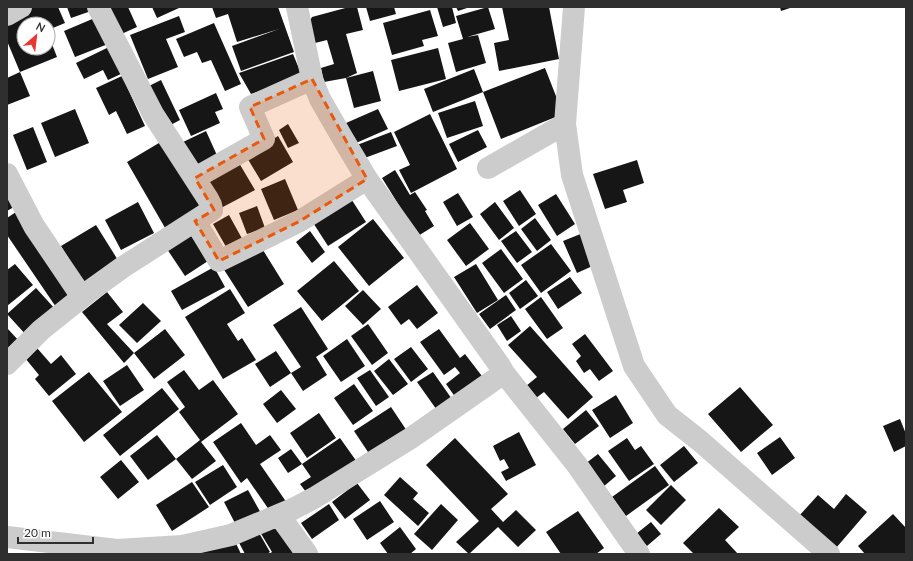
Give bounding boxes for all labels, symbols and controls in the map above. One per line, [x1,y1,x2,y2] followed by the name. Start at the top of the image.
[16,16,56,56] north arrow
[34,19,48,34] text: N
[18,519,93,545] scale bar
[24,525,51,540] text: 20 m

